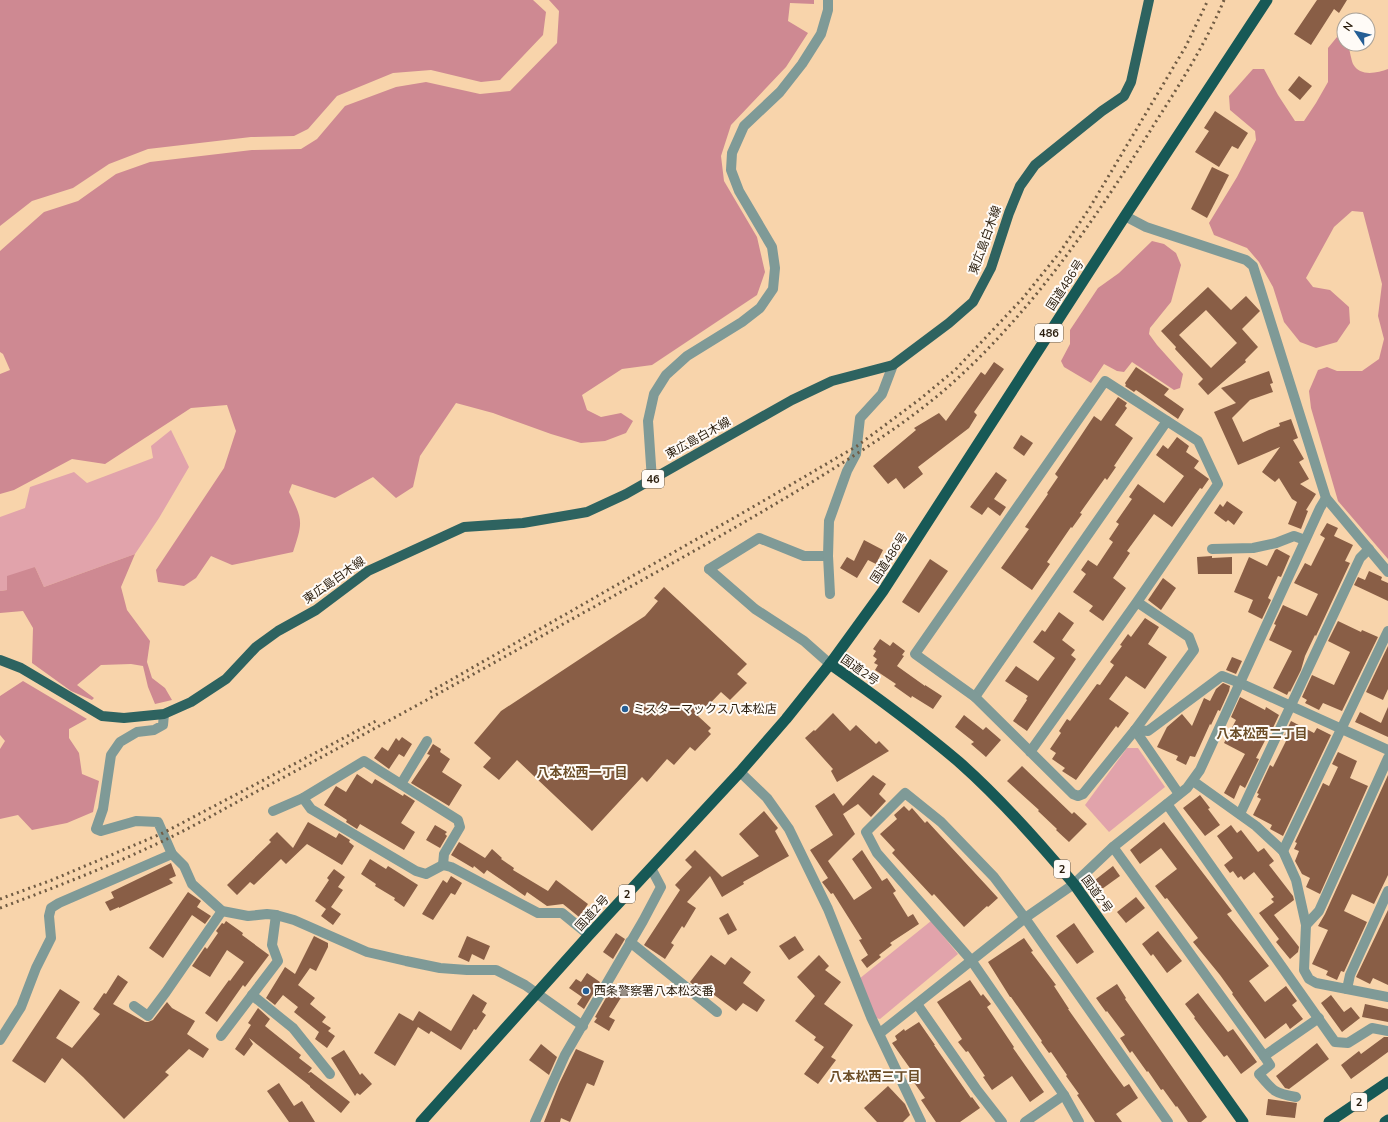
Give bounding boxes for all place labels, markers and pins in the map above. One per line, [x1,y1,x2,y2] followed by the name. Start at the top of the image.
[633,701,777,717] place label: ミスターマックス八本松店
[620,704,630,714] marker: ミスターマックス八本松店
[594,983,714,999] place label: 西条警察署八本松交番
[581,986,591,996] marker: 西条警察署八本松交番

